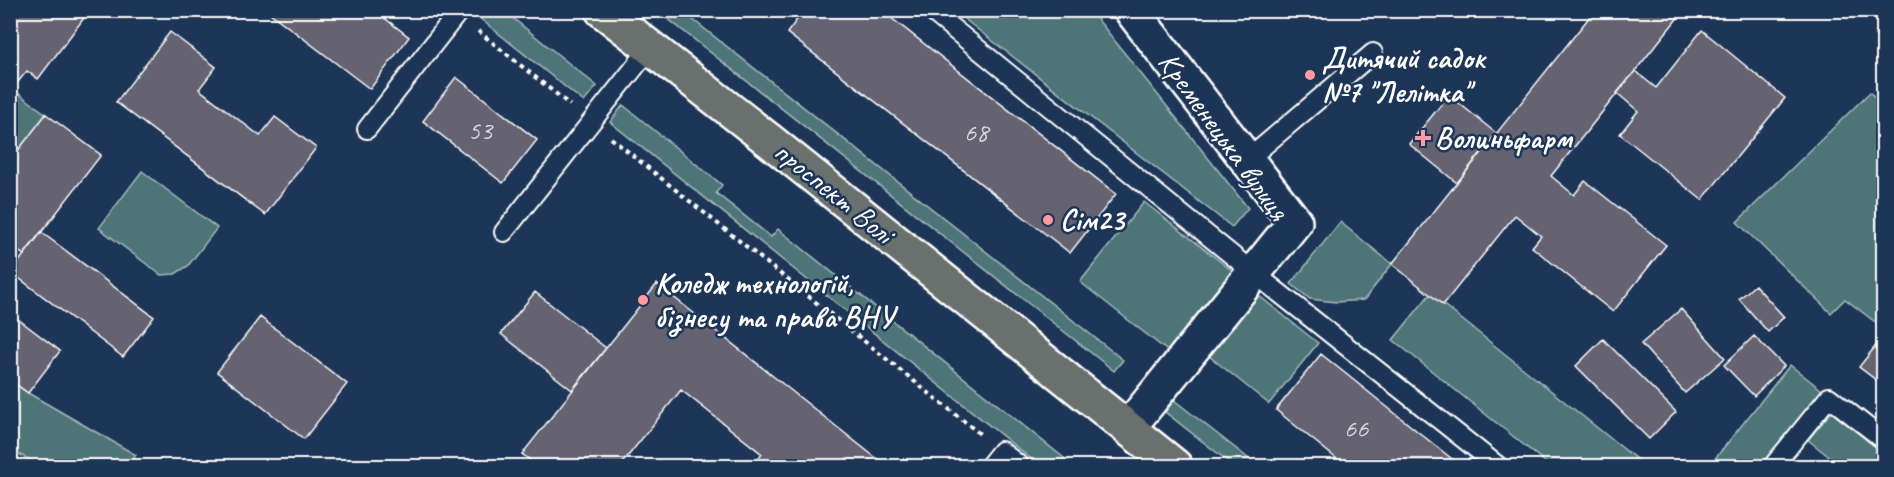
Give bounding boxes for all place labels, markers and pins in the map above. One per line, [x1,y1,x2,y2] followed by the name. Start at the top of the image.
[1322,39,1487,111] place label: Дитячий садок №7 "Лелітка"
[1303,68,1317,82] marker: Дитячий садок №7 "Лелітка"
[1435,119,1574,157] place label: Волиньфарм
[1416,131,1430,145] marker: Волиньфарм
[1060,201,1127,239] place label: Сім23
[1041,213,1055,227] marker: Сім23
[655,264,899,337] place label: Коледж технологій, бізнесу та права ВНУ
[636,293,650,307] marker: Коледж технологій, бізнесу та права ВНУ

